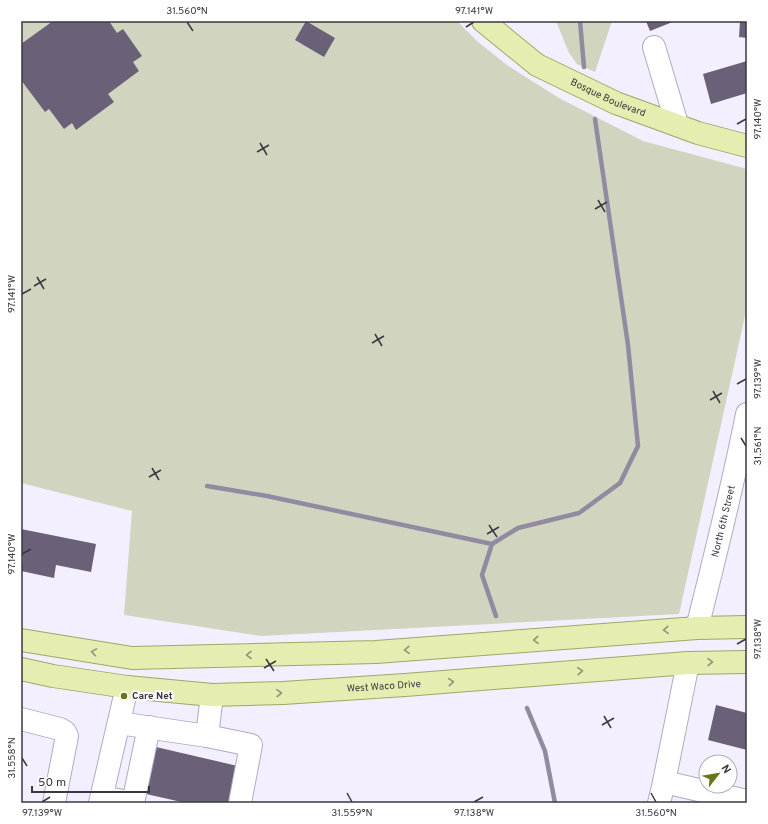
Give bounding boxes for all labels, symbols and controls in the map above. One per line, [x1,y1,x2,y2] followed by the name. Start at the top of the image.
[166,5,208,18] text: 31.560°N
[455,5,493,18] text: 97.141°W
[568,76,648,120] street label: Bosque Boulevard
[752,99,765,139] text: 97.140°W
[6,275,19,313] text: 97.141°W
[752,359,765,399] text: 97.139°W
[752,426,765,466] text: 31.561°N
[709,484,738,558] street label: North 6th Street
[6,534,19,574] text: 97.140°W
[752,619,765,659] text: 97.138°W
[663,626,669,635] one-way arrow
[533,636,539,645] one-way arrow
[404,645,410,654] one-way arrow
[91,648,97,657] one-way arrow
[246,651,252,660] one-way arrow
[707,658,713,666] one-way arrow
[577,666,583,675] one-way arrow
[346,677,421,695] street label: West Waco Drive
[448,677,454,686] one-way arrow
[276,689,282,697] one-way arrow
[132,690,173,703] place label: Care Net
[119,691,129,701] marker: Care Net
[6,737,19,779] text: 31.558°N
[698,754,738,794] north arrow
[718,762,734,776] text: N
[32,768,149,794] scale bar
[38,775,66,791] text: 50 m
[22,807,62,820] text: 97.139°W
[331,807,373,820] text: 31.559°N
[454,807,494,820] text: 97.138°W
[635,807,677,820] text: 31.560°N

